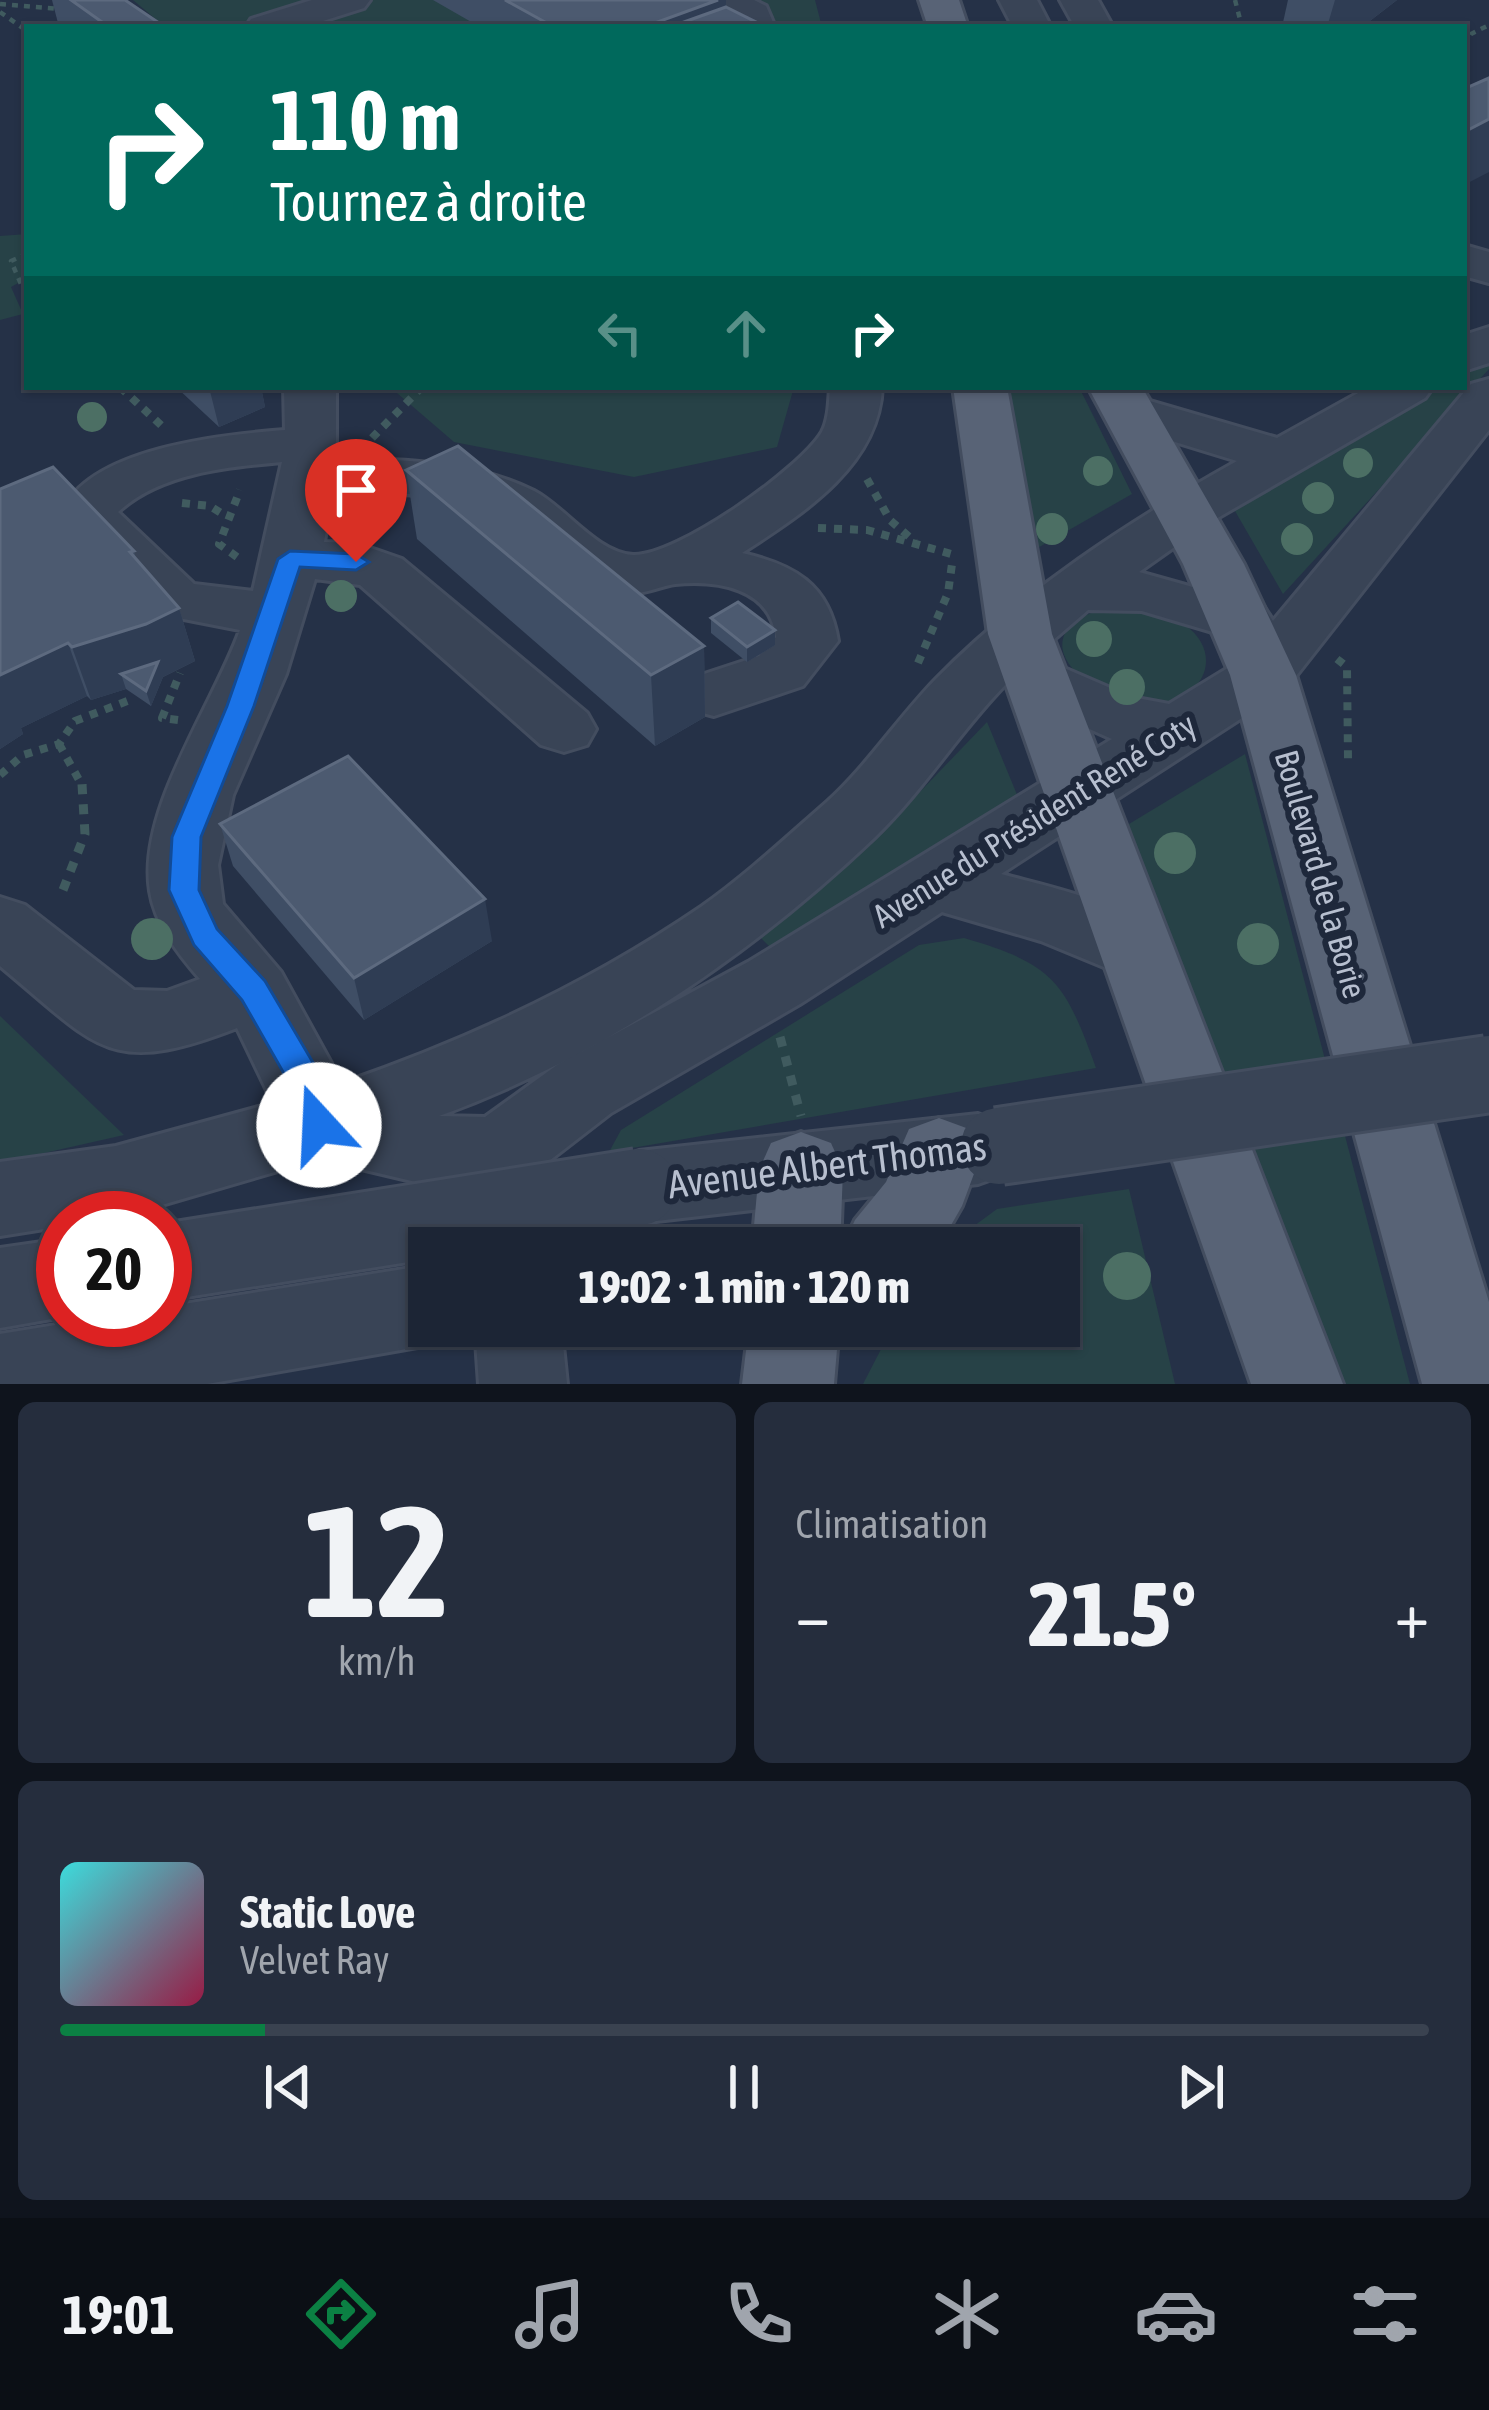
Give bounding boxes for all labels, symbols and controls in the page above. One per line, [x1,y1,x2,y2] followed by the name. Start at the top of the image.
[72,72,228,228] icon: right
[270,72,460,168] text: 110 m
[270,171,587,232] text: Tournez à droite
[587,300,653,366] icon: left
[713,300,779,366] icon: ahead
[839,300,905,366] icon: right
[305,439,407,562] pin
[323,457,389,523] icon: arrive
[866,705,1202,935] street label: Avenue du Président René Coty
[1267,746,1375,1002] street label: Boulevard de la Borie
[256,1062,382,1188] position arrow
[665,1124,989,1206] street label: Avenue Albert Thomas
[36,1191,192,1347] speed limit sign: 20
[578,1261,910,1313] text: 19:02 · 1 min · 120 m
[303,1471,450,1650] text: 12
[796,1502,988,1546] text: Climatisation
[1028,1562,1196,1665] text: 21.5°
[796,1576,830,1652] text: −
[1395,1576,1429,1652] text: +
[338,1639,415,1683] text: km/h
[240,1886,416,1938] text: Static Love
[240,1938,389,1982] text: Velvet Ray
[255,2054,321,2120] icon: previous
[711,2054,777,2120] icon: pause
[1168,2054,1234,2120] icon: next
[299,2272,383,2356] icon: directions
[508,2272,592,2356] icon: music
[717,2272,801,2356] icon: phone
[925,2272,1009,2356] icon: climate
[1134,2272,1218,2356] icon: car
[1343,2272,1427,2356] icon: filters
[62,2284,175,2345] text: 19:01

